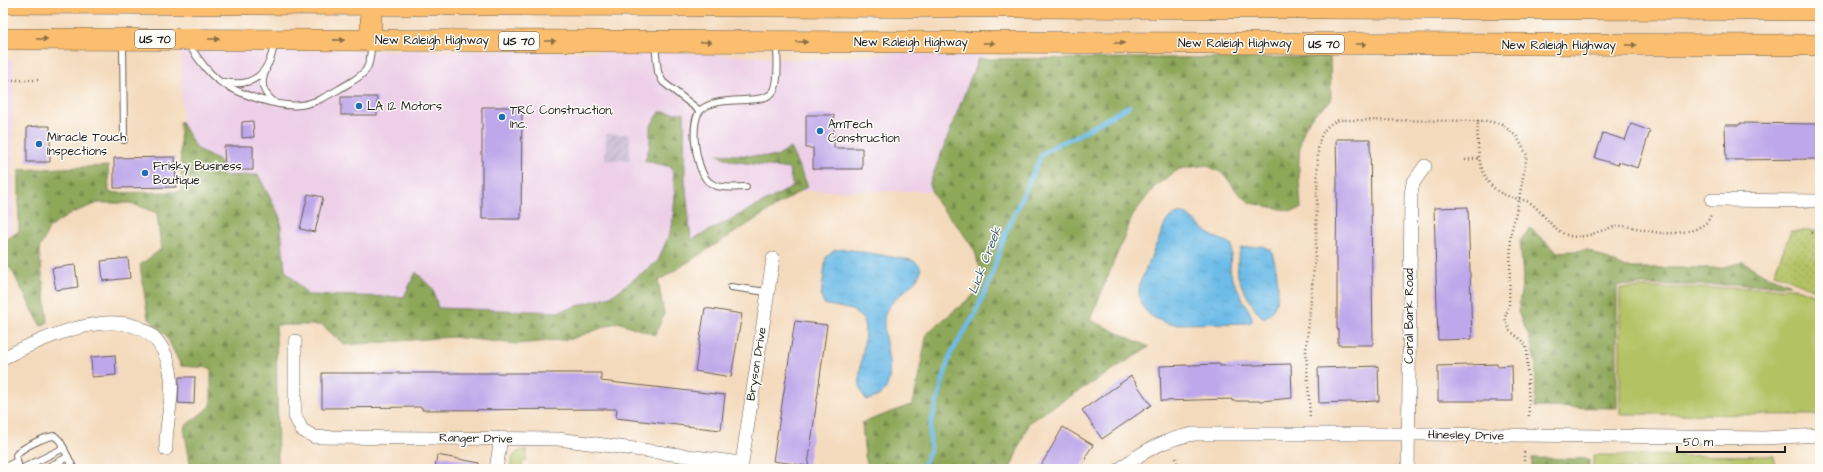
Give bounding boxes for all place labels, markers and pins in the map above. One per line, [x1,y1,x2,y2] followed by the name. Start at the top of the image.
[367,98,442,115] place label: LA 12 Motors
[354,101,364,111] marker: LA 12 Motors
[510,102,613,133] place label: TRC Construction, Inc.
[497,112,507,122] marker: TRC Construction, Inc.
[828,116,900,147] place label: AmTech Construction
[815,126,825,136] marker: AmTech Construction
[47,129,126,160] place label: Miracle Touch Inspections
[34,139,44,149] marker: Miracle Touch Inspections
[153,158,242,189] place label: Frisky Business Boutique
[140,168,150,178] marker: Frisky Business Boutique

